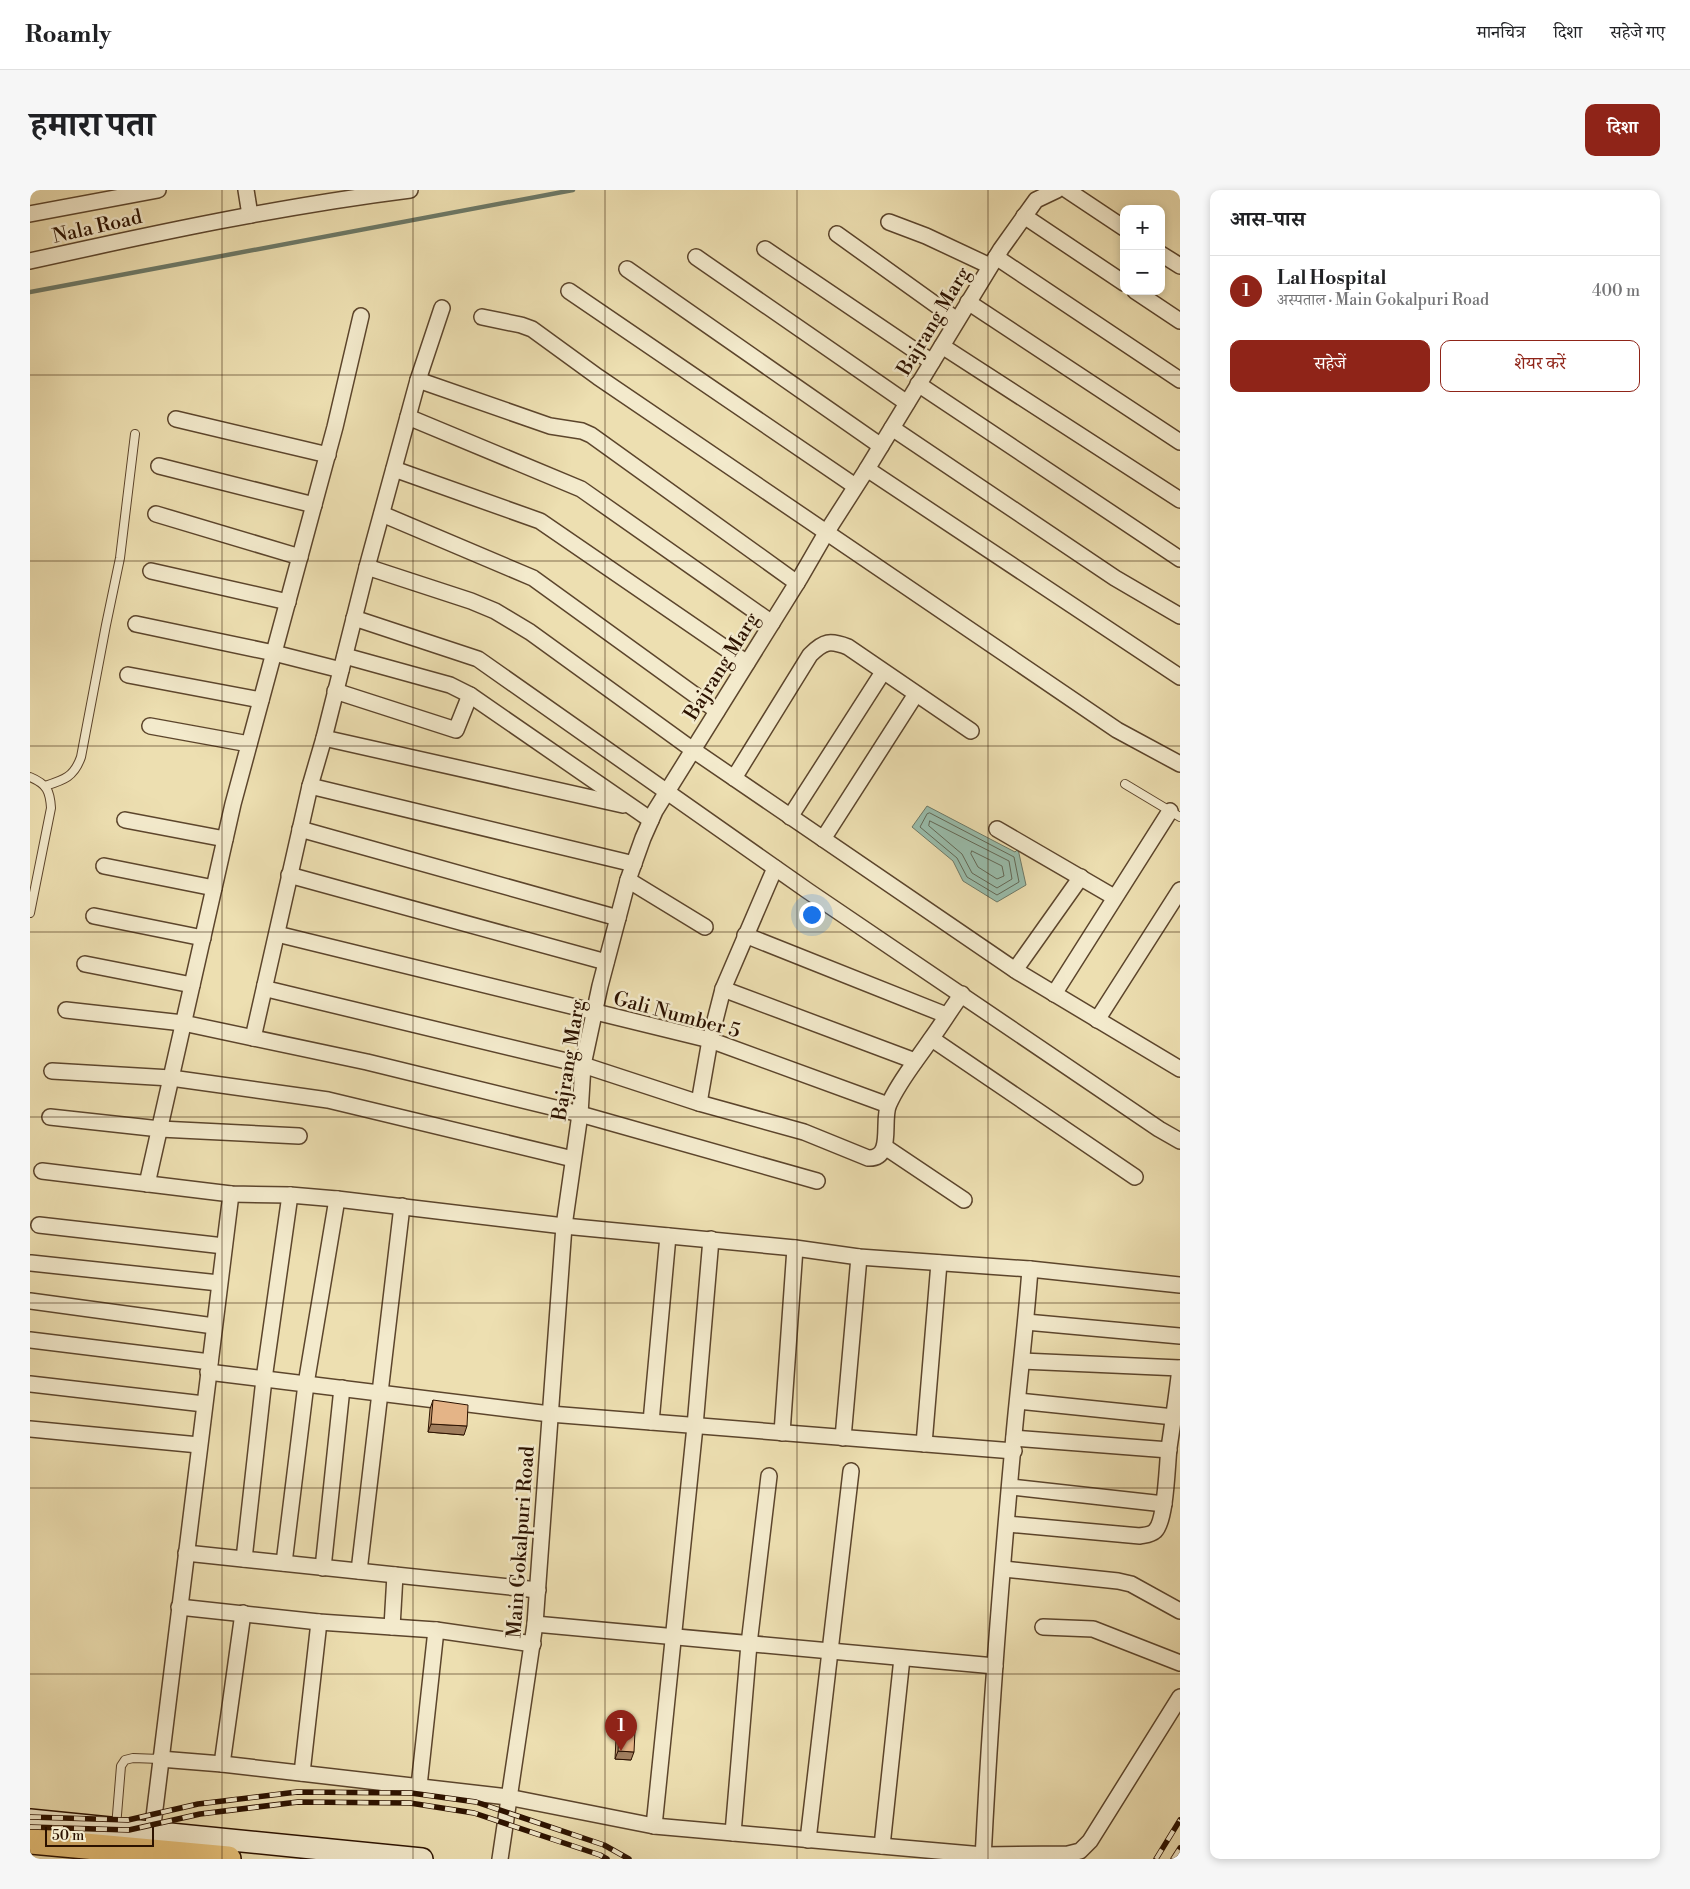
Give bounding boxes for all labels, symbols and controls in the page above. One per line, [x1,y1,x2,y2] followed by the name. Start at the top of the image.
[25,20,111,50] text: Roamly
[1477,21,1525,44] text: मानचित्र
[1553,21,1582,44] text: दिशा
[1610,21,1665,44] text: सहेजे गए
[30,104,155,147] text: हमारा पता
[1585,104,1660,156] button: दिशा
[50,205,145,250] street label: Nala Road
[1120,205,1165,295] map controls
[1120,205,1165,250] button: +
[1230,207,1305,233] text: आस-पास
[1120,250,1165,295] button: −
[892,262,977,382] street label: Bajrang Marg
[1277,266,1386,290] text: Lal Hospital
[1242,281,1250,301] text: 1
[1592,281,1640,301] text: 400 m
[1277,290,1489,310] text: अस्पताल · Main Gokalpuri Road
[1230,340,1430,392] button: सहेजें
[1440,340,1640,392] button: शेयर करें
[679,608,766,726] street label: Bajrang Marg
[799,902,825,928] your location
[610,987,743,1044] street label: Gali Number 5
[547,997,591,1124] street label: Bajrang Marg
[502,1445,541,1639] street label: Main Gokalpuri Road
[605,1710,637,1751] pin: 1
[45,1824,154,1847] scale bar
[52,1827,84,1845] text: 50 m

